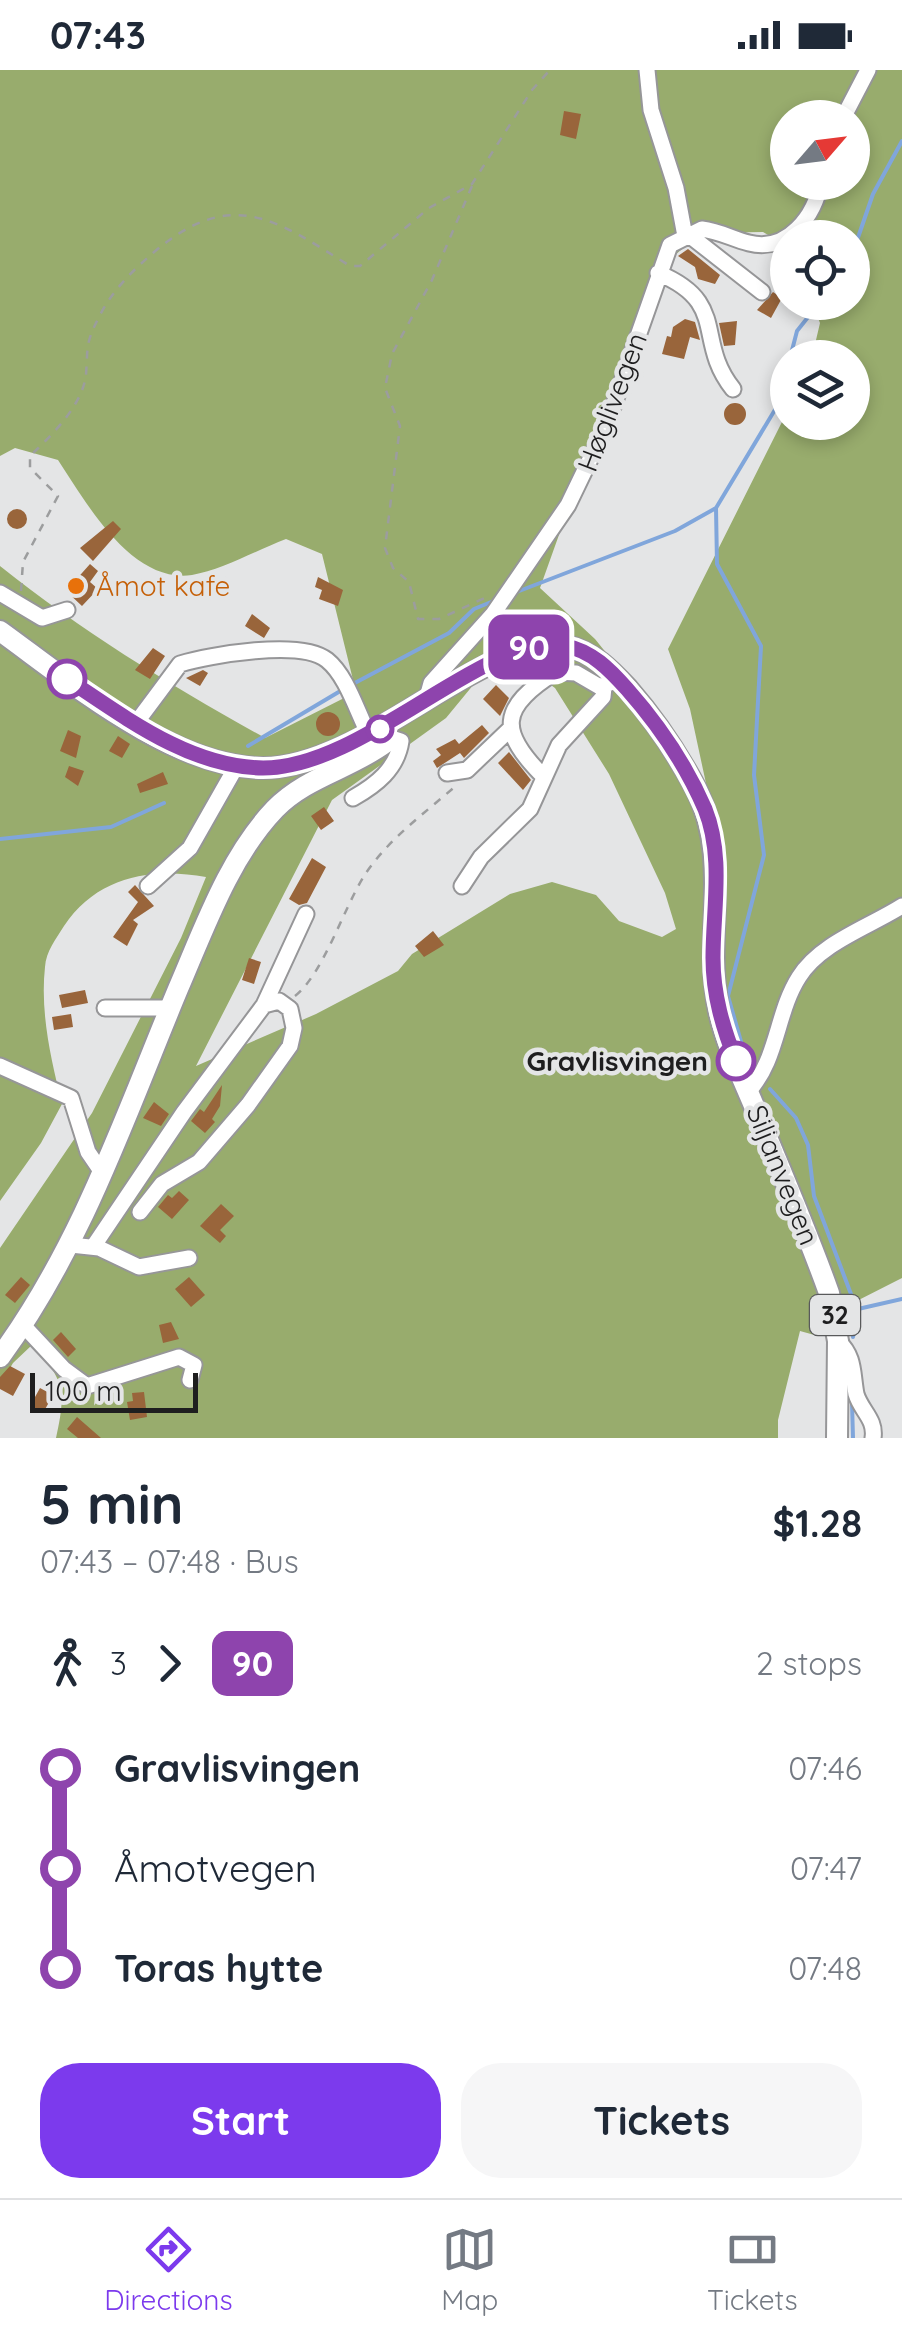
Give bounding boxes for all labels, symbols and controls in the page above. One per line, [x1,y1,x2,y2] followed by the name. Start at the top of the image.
[50,11,146,59] text: 07:43
[770,100,870,200] north arrow
[770,100,870,440] map controls
[770,220,870,320] button: locate
[569,327,654,476] street label: Høglivegen
[770,340,870,440] button: layers
[96,568,230,603] place label: Åmot kafe
[65,575,87,597] marker: Åmot kafe
[484,614,574,680] line badge: 90
[508,625,550,669] text: 90
[48,660,86,698] unlabelled marker
[367,716,393,742] unlabelled marker
[717,1042,755,1080] marker: Gravlisvingen
[527,1043,708,1078] place label: Gravlisvingen
[740,1100,827,1250] street label: Siljanvegen
[810,1295,860,1335] road number: 32
[30,1368,198,1412] scale bar
[45,1373,122,1408] text: 100 m
[40,1469,184,1538] text: 5 min
[773,1499,862,1547] text: $1.28
[40,1541,299,1581] text: 07:43 – 07:48 · Bus
[40,1636,95,1691] icon: walk
[142,1636,197,1691] icon: forward
[232,1641,273,1685] text: 90
[110,1643,127,1683] text: 3
[756,1643,862,1683] text: 2 stops
[114,1744,360,1792] text: Gravlisvingen
[788,1748,862,1788] text: 07:46
[114,1844,317,1892] text: Åmotvegen
[790,1848,862,1888] text: 07:47
[114,1944,324,1992] text: Toras hytte
[788,1948,862,1988] text: 07:48
[40,2063,441,2178] button: Start
[461,2063,862,2178] button: Tickets
[104,2222,233,2317] tab: Directions
[441,2222,498,2317] tab: Map
[707,2222,798,2317] tab: Tickets

